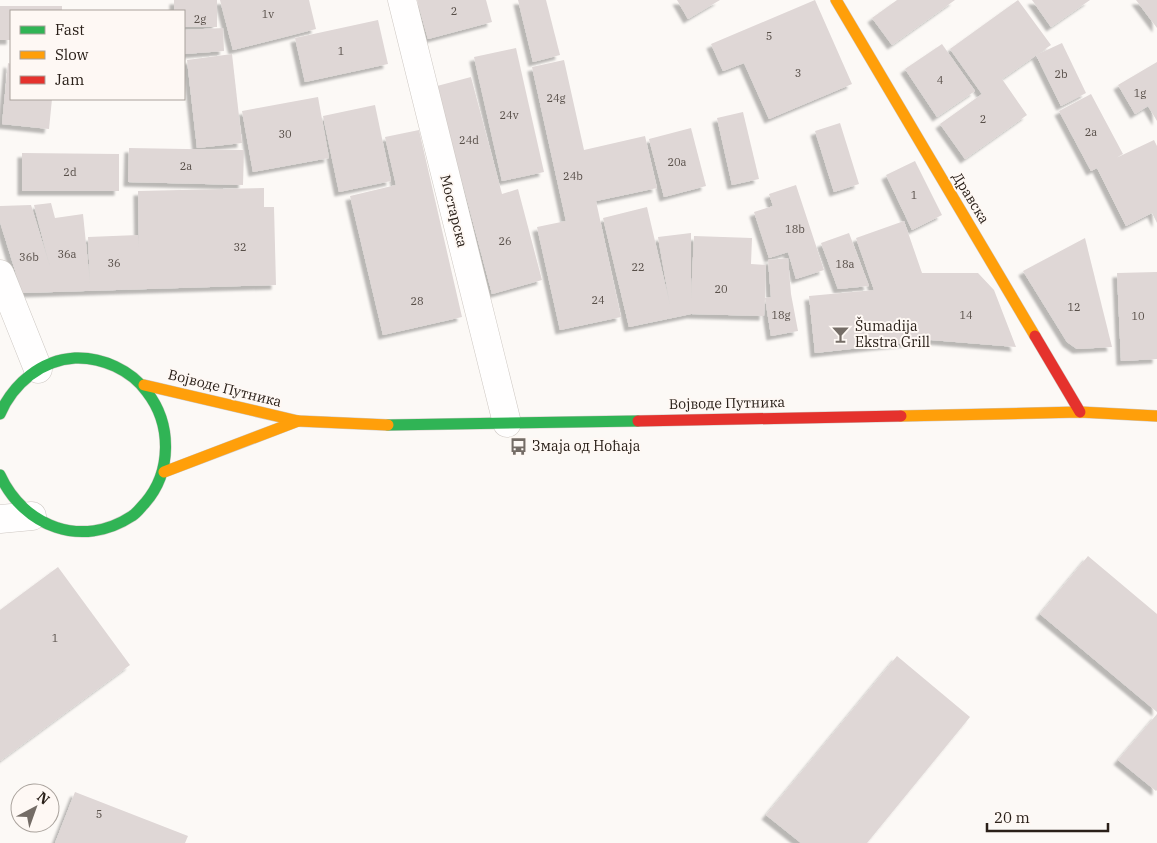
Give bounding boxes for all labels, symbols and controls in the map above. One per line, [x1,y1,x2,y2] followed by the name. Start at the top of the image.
[451,4,457,18] house number: 2
[262,7,274,21] house number: 1v
[10,10,185,100] legend
[194,12,206,26] house number: 2g
[55,20,85,39] text: Fast
[766,29,772,43] house number: 5
[338,44,344,58] house number: 1
[55,45,89,64] text: Slow
[795,66,801,80] house number: 3
[1054,67,1068,81] house number: 2b
[55,70,84,89] text: Jam
[937,73,944,87] house number: 4
[1134,86,1146,100] house number: 1g
[546,91,566,105] house number: 24g
[499,108,519,122] house number: 24v
[980,112,986,126] house number: 2
[1085,125,1097,139] house number: 2a
[278,127,292,141] house number: 30
[459,133,479,147] house number: 24d
[667,155,687,169] house number: 20a
[180,159,192,173] house number: 2a
[63,165,77,179] house number: 2d
[563,169,583,183] house number: 24b
[949,169,994,227] street label: Дравска
[436,173,472,249] street label: Мостарска
[911,188,917,202] house number: 1
[785,222,805,236] house number: 18b
[498,234,512,248] house number: 26
[233,240,247,254] house number: 32
[57,247,77,261] house number: 36a
[19,250,39,264] house number: 36b
[107,256,121,270] house number: 36
[835,257,855,271] house number: 18a
[631,260,645,274] house number: 22
[714,282,728,296] house number: 20
[591,293,605,307] house number: 24
[410,294,424,308] house number: 28
[1067,300,1081,314] house number: 12
[771,308,791,322] house number: 18g
[959,308,973,322] house number: 14
[1131,309,1145,323] house number: 10
[855,316,930,351] place label: Šumadija Ekstra Grill
[831,324,851,344] bar icon: Šumadija Ekstra Grill
[166,365,284,411] street label: Војводе Путника
[669,393,786,413] street label: Војводе Путника
[508,436,528,456] bus stop icon: Змаја од Ноћаја
[532,437,641,455] place label: Змаја од Ноћаја
[52,631,58,645] house number: 1
[10,783,60,833] north arrow
[33,788,54,809] text: N
[987,800,1108,832] scale bar
[96,807,102,821] house number: 5
[994,808,1030,827] text: 20 m

